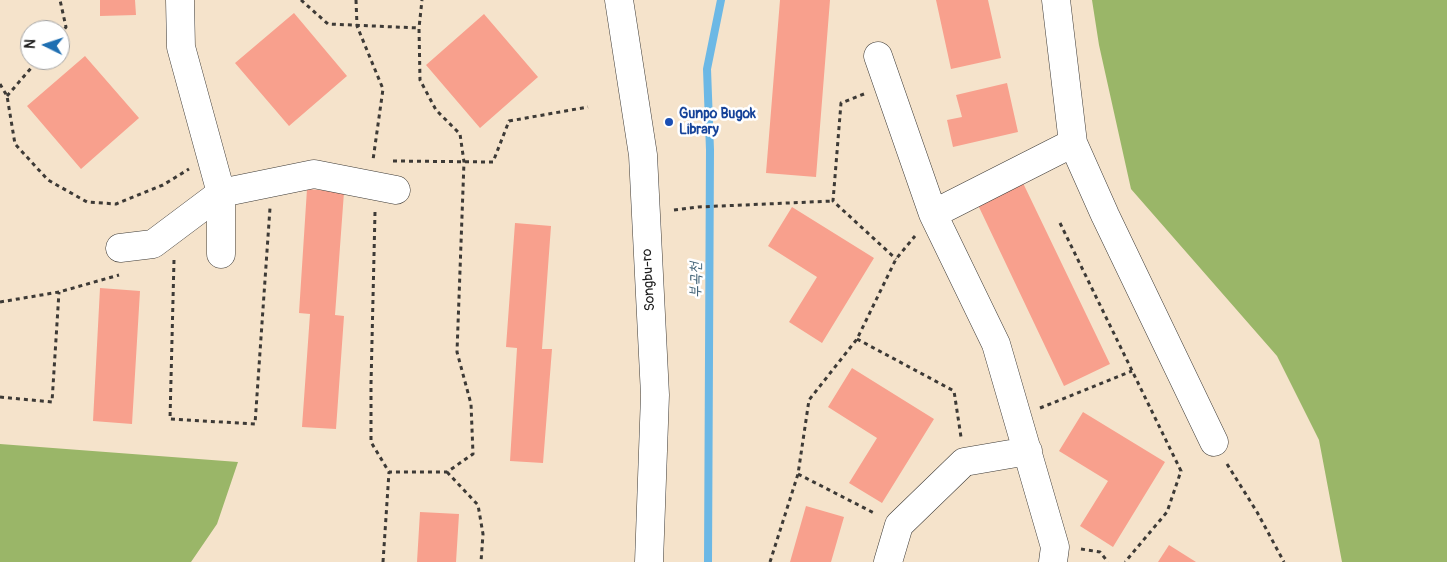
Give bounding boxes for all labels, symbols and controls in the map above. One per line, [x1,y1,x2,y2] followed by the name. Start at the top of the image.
[20,20,70,70] north arrow
[22,39,39,49] text: N
[679,106,756,138] place label: Gunpo Bugok Library
[663,116,675,128] marker: Gunpo Bugok Library
[639,248,659,312] street label: Songbu-ro
[687,262,705,298] water label: 부곡천

